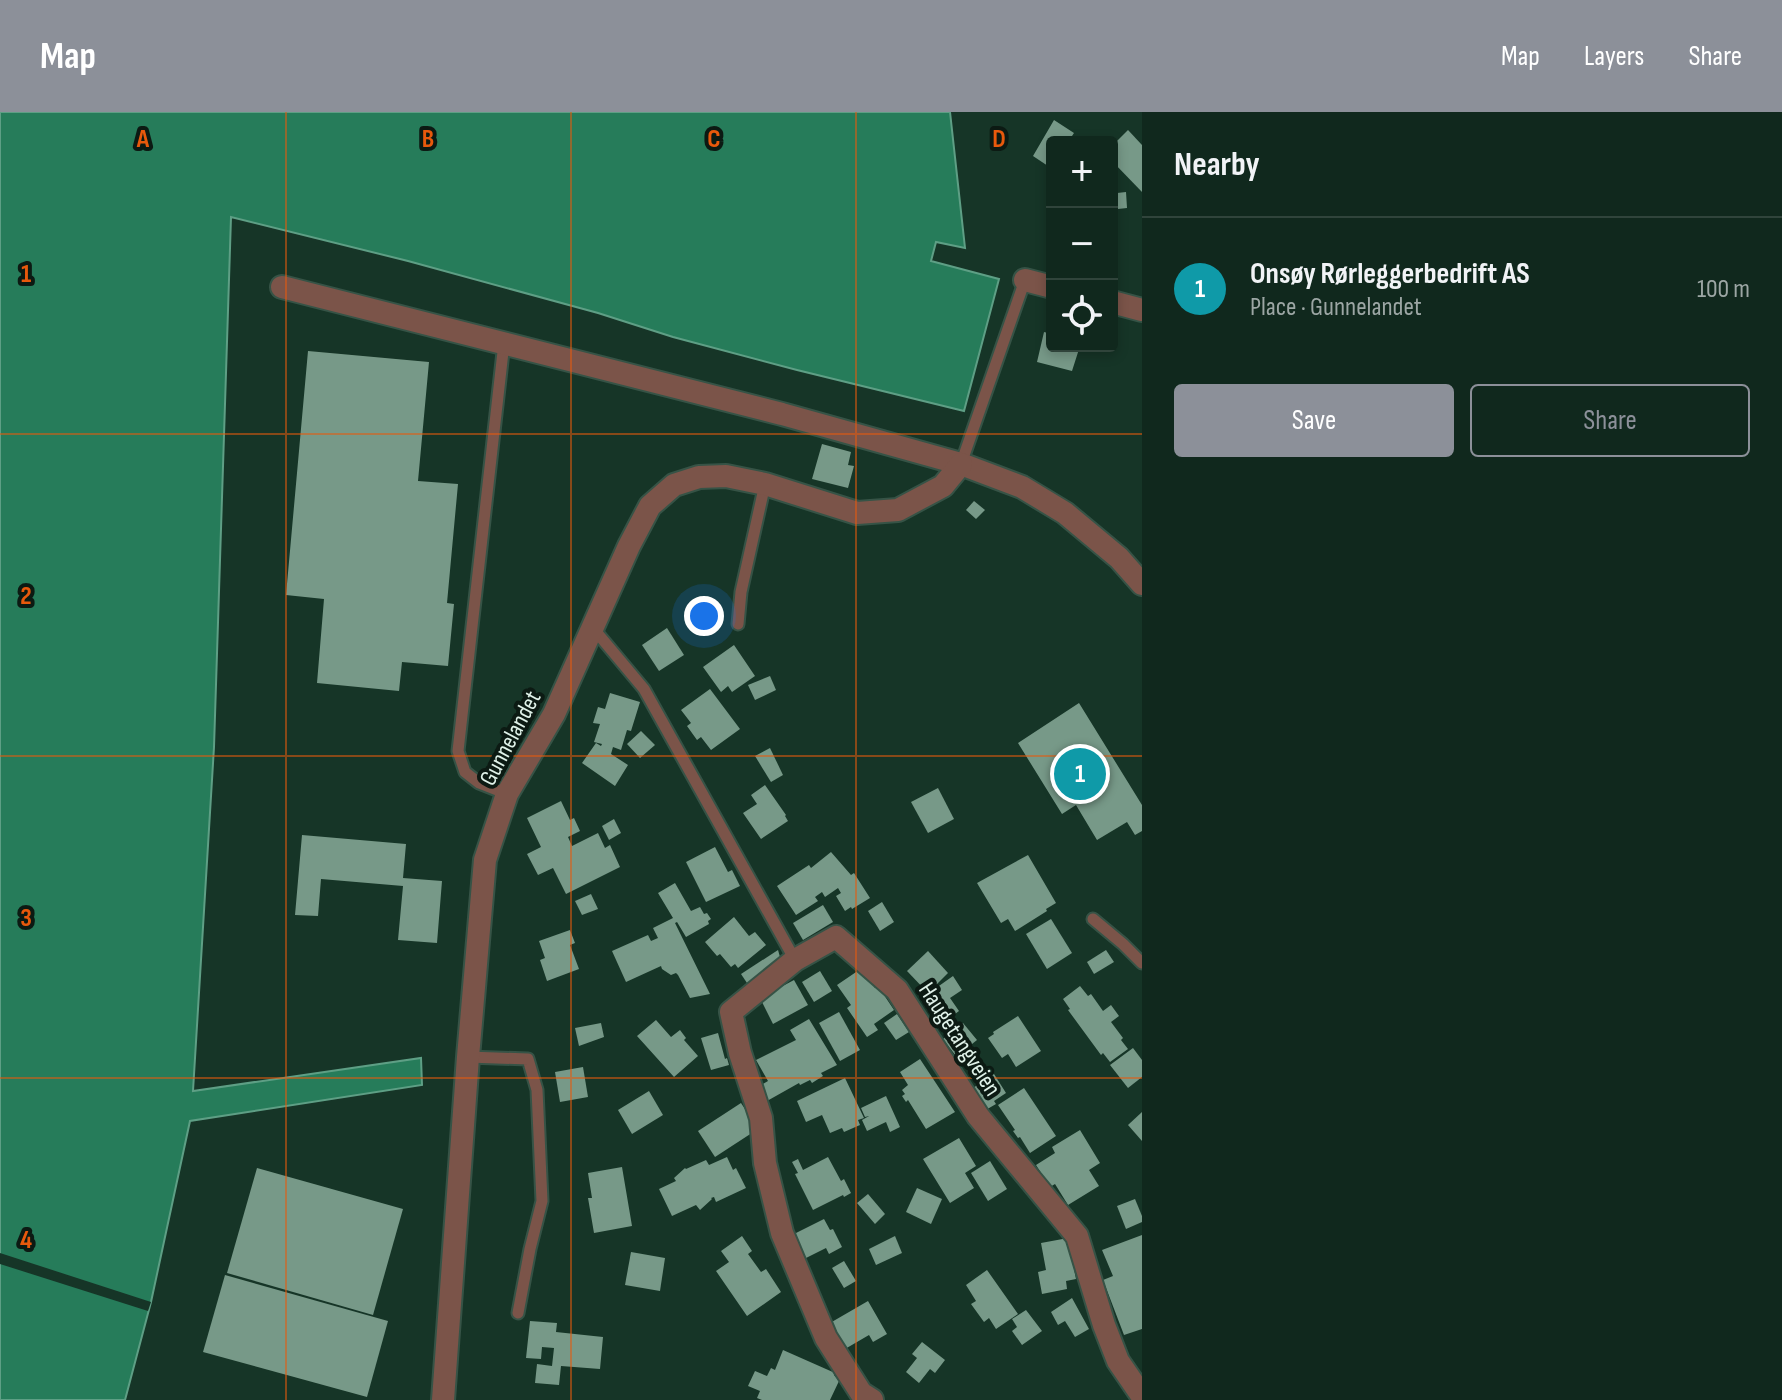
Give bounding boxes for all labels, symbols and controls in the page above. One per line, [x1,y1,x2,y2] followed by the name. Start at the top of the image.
[40,34,96,79] text: Map
[1501,40,1540,73] text: Map
[1584,40,1644,73] text: Layers
[1688,40,1742,73] text: Share
[136,124,150,155] text: A
[422,124,434,155] text: B
[707,124,721,155] text: C
[992,124,1006,155] text: D
[1046,136,1118,352] map controls
[1046,136,1118,208] button: +
[1174,144,1260,185] text: Nearby
[1046,208,1118,280] button: −
[1250,256,1530,292] text: Onsøy Rørleggerbedrift AS
[21,259,31,290] text: 1
[1195,274,1205,305] text: 1
[1697,274,1750,305] text: 100 m
[1046,280,1118,352] button: locate
[1250,292,1422,323] text: Place · Gunnelandet
[1174,384,1454,457] button: Save
[1470,384,1750,457] button: Share
[20,581,32,612] text: 2
[684,596,724,636] your location
[473,686,547,791] street label: Gunnelandet
[1054,744,1106,804] pin: 1
[20,903,32,934] text: 3
[912,977,1007,1101] street label: Haugetangveien
[20,1225,32,1256] text: 4

